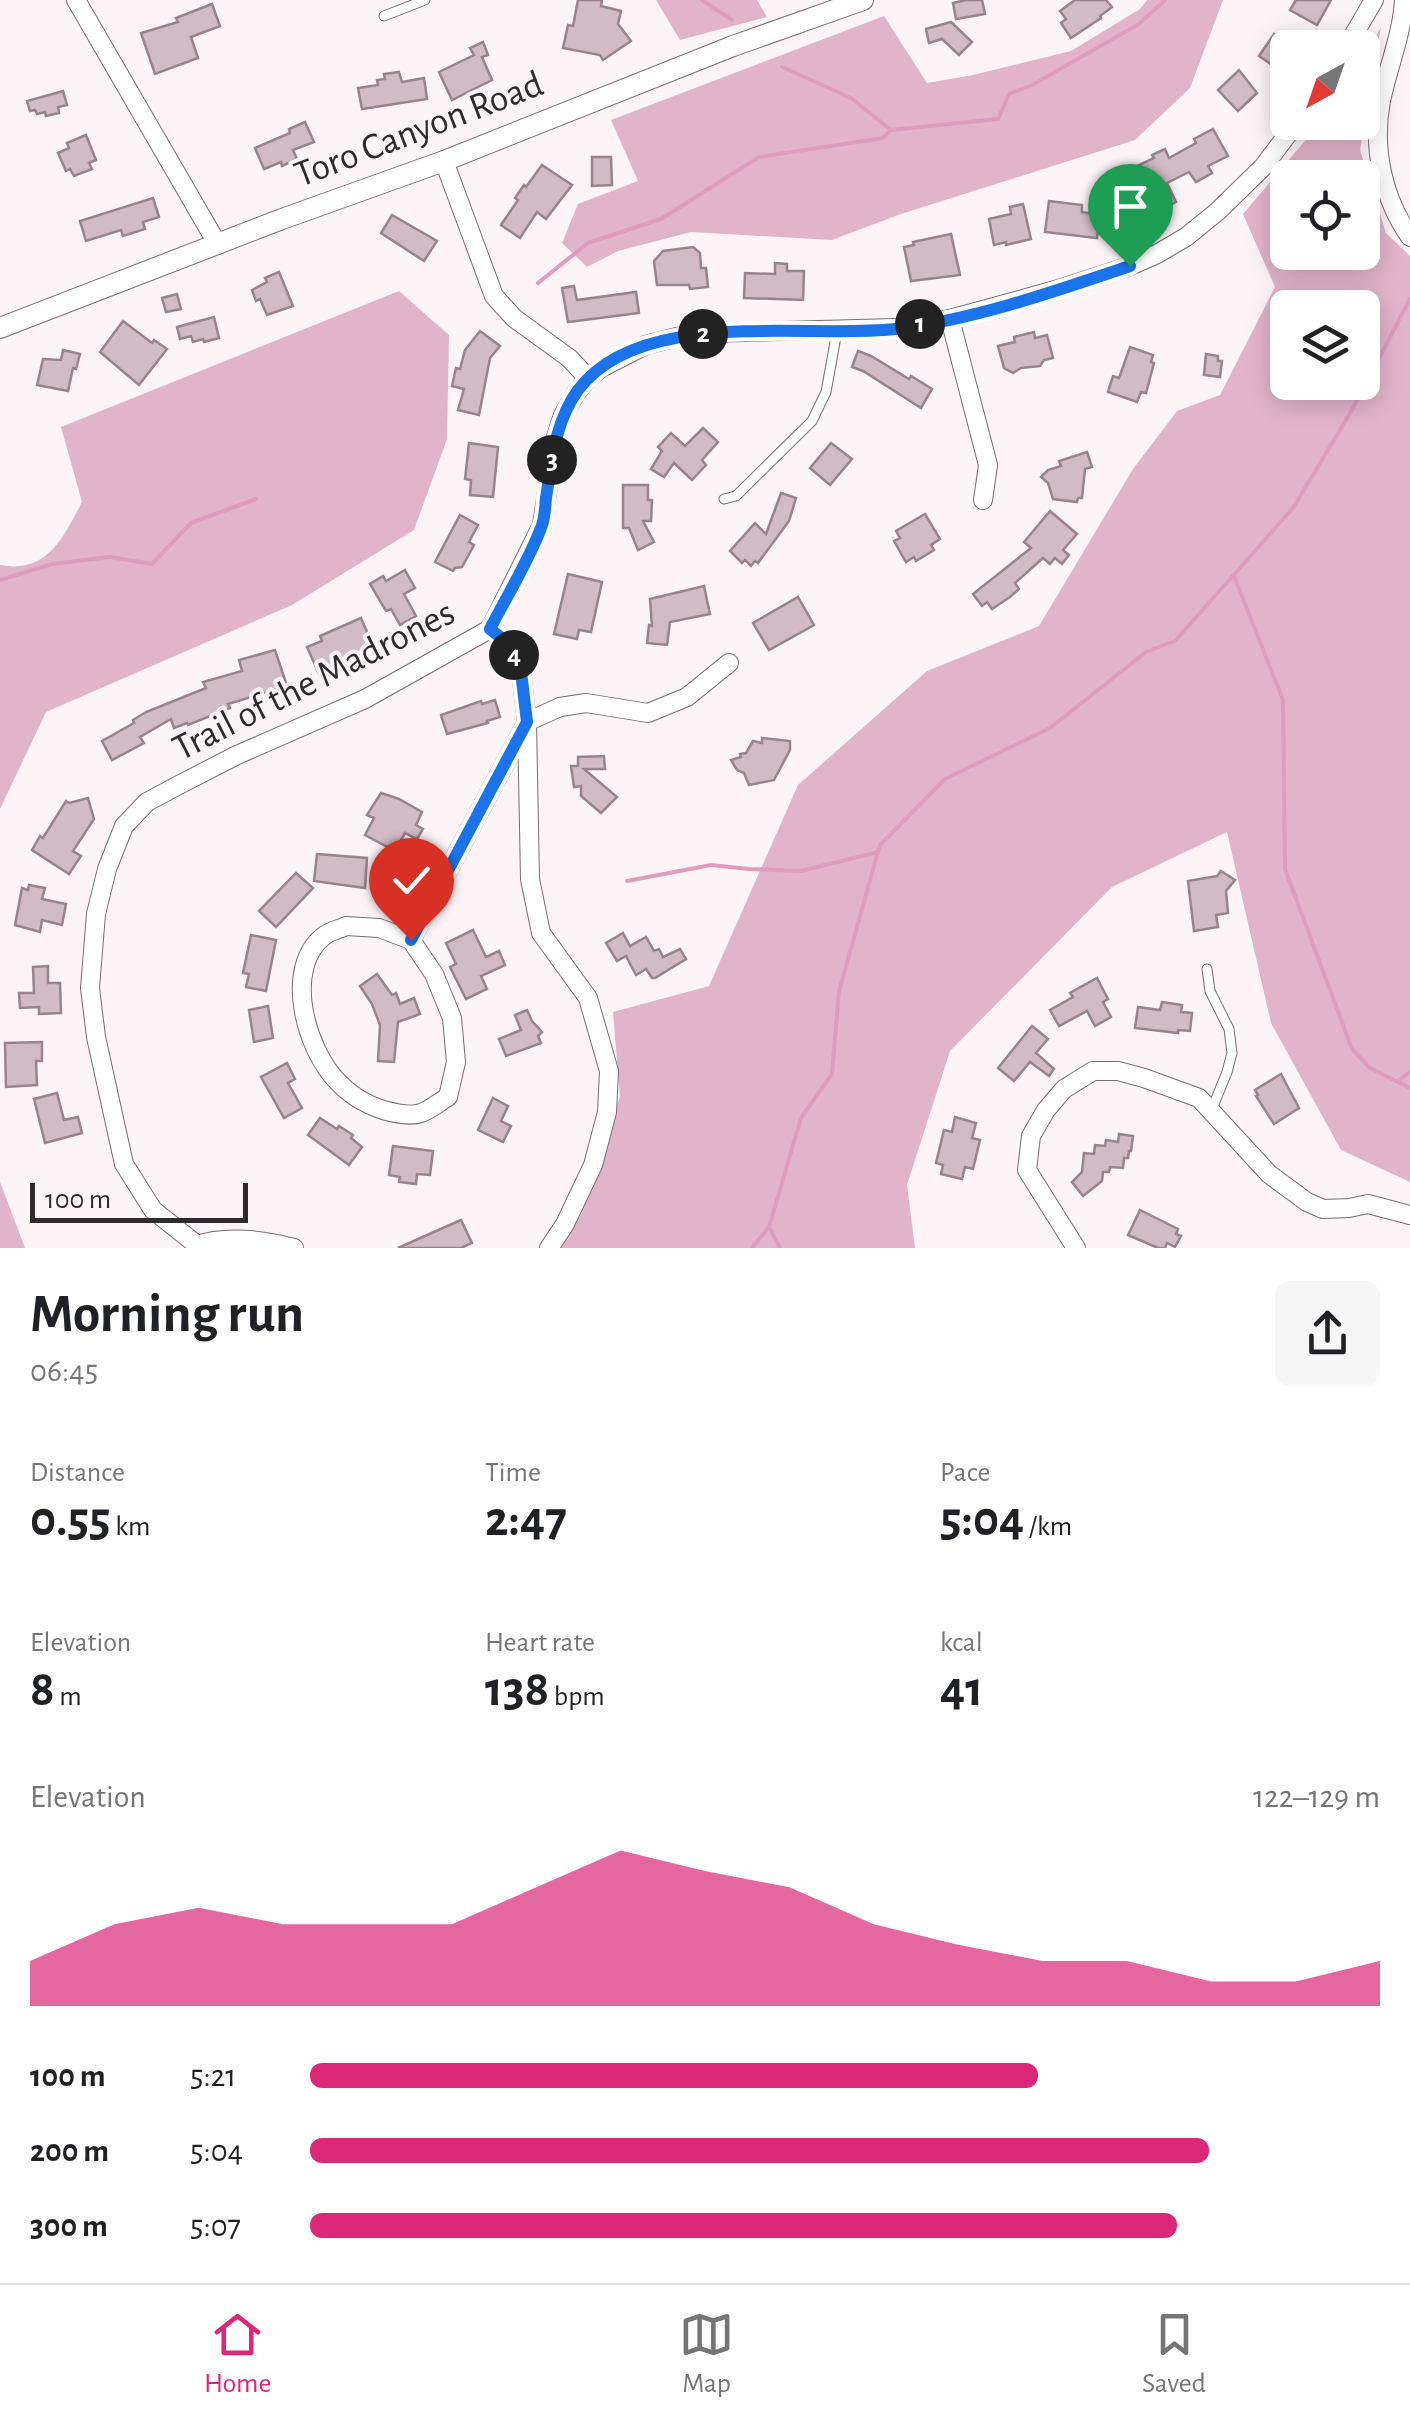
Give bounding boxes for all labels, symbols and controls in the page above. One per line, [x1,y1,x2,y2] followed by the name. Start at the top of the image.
[1270,30,1380,140] north arrow
[1270,30,1380,400] map controls
[290,65,548,195] street label: Toro Canyon Road
[1270,160,1380,270] button: locate
[1088,164,1173,267] pin
[1103,179,1158,234] icon: arrive
[1270,290,1380,400] button: layers
[895,299,945,349] pin: 1
[678,309,728,359] pin: 2
[915,310,925,338] text: 1
[696,320,710,348] text: 2
[527,435,577,485] pin: 3
[546,446,558,474] text: 3
[167,594,461,768] street label: Trail of the Madrones
[489,630,539,680] pin: 4
[507,641,521,669] text: 4
[369,838,454,941] pin
[384,853,439,908] icon: check
[30,1178,248,1222] scale bar
[45,1186,111,1214] text: 100 m
[1275,1281,1380,1386] button: share
[30,1287,304,1342] text: Morning run
[30,1355,98,1387] text: 06:45
[30,1459,125,1487] text: Distance
[485,1459,541,1487] text: Time
[940,1459,990,1487] text: Pace
[30,1495,111,1545] text: 0.55
[485,1495,567,1545] text: 2:47
[940,1495,1024,1545] text: 5:04
[111,1513,151,1541] text: km
[1024,1513,1072,1541] text: /km
[30,1629,131,1657] text: Elevation
[485,1629,595,1657] text: Heart rate
[940,1629,983,1657] text: kcal
[30,1665,55,1715] text: 8
[485,1665,549,1715] text: 138
[940,1665,983,1715] text: 41
[55,1683,82,1711] text: m
[549,1683,605,1711] text: bpm
[30,1781,146,1813] text: Elevation
[1253,1781,1380,1813] text: 122–129 m
[30,2060,106,2092] text: 100 m
[190,2060,236,2092] text: 5:21
[30,2135,109,2167] text: 200 m
[190,2135,243,2167] text: 5:04
[30,2210,108,2242] text: 300 m
[190,2210,241,2242] text: 5:07
[204,2307,271,2401] tab: Home
[679,2307,734,2401] tab: Map
[1142,2307,1206,2401] tab: Saved

